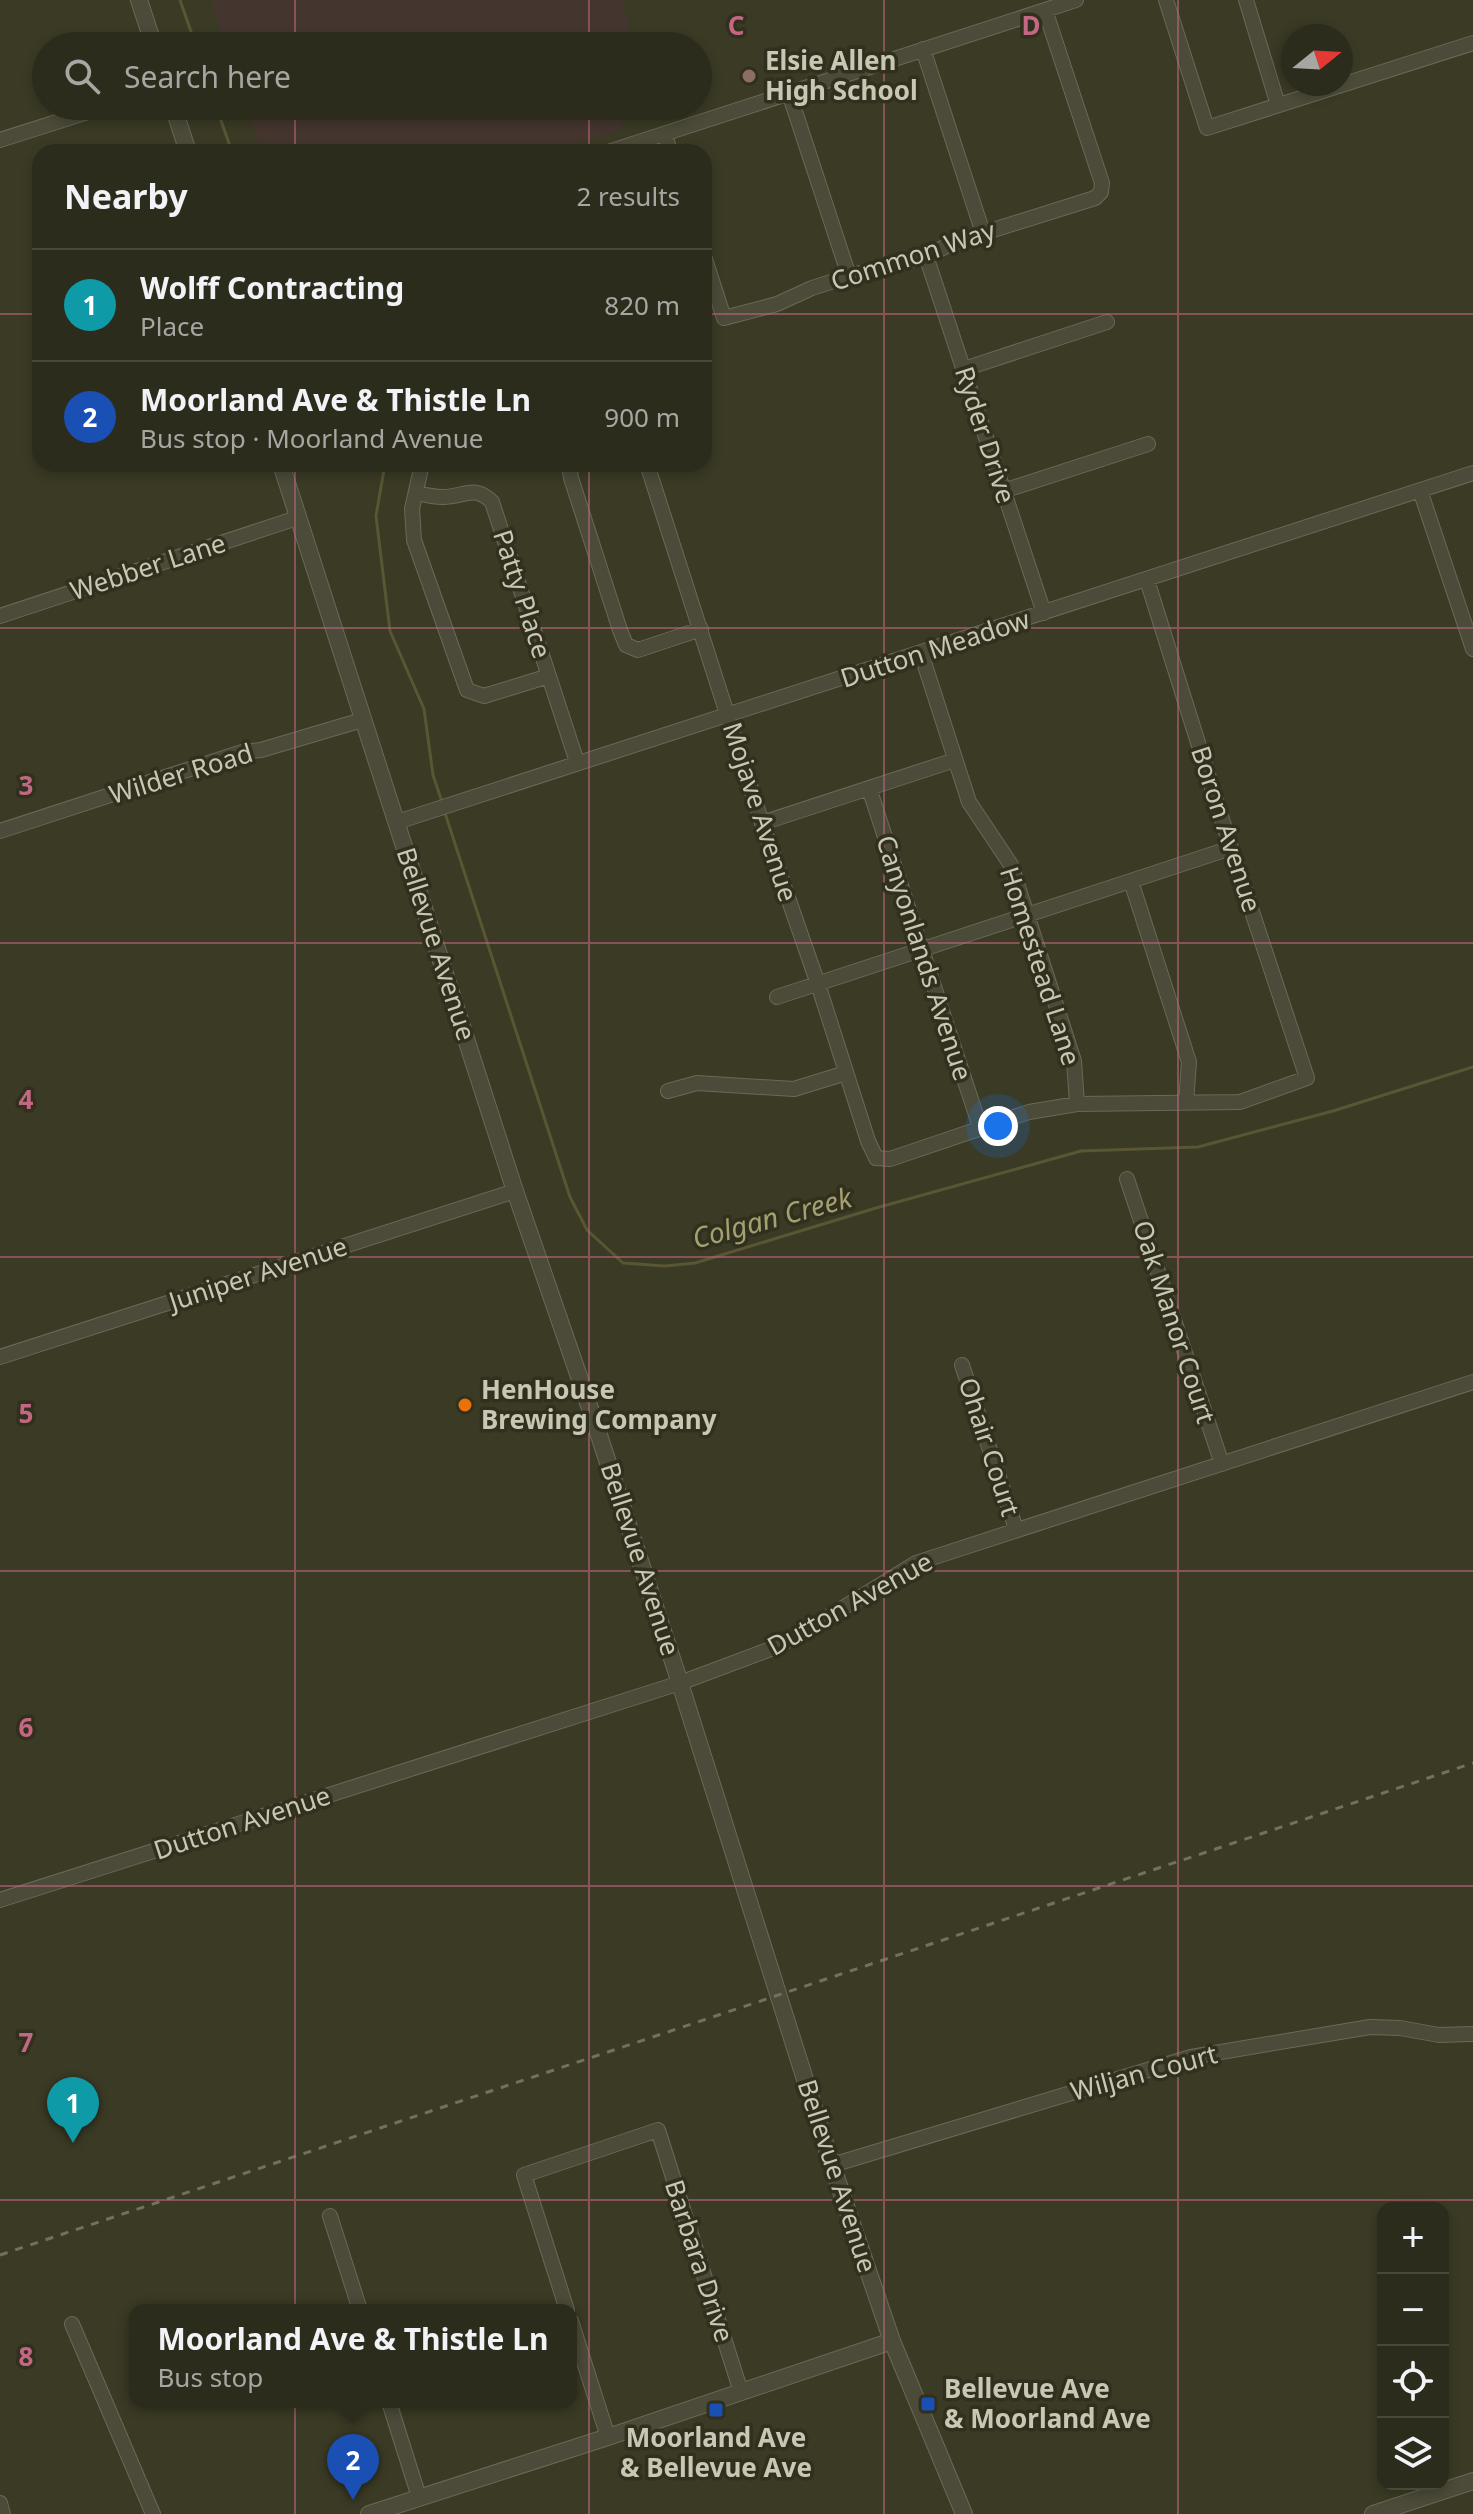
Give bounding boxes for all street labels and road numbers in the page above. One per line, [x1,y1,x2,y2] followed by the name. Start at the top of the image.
[826,211,1000,299] street label: Common Way
[947,362,1025,508] street label: Ryder Drive
[65,524,230,608] street label: Webber Lane
[485,525,561,663] street label: Patty Place
[836,600,1034,696] street label: Dutton Meadow
[715,717,807,906] street label: Mojave Avenue
[105,734,257,812] street label: Wilder Road
[1183,741,1271,916] street label: Boron Avenue
[868,830,982,1085] street label: Canyonlands Avenue
[389,842,485,1045] street label: Bellevue Avenue
[992,862,1090,1070] street label: Homestead Lane
[1125,1216,1225,1428] street label: Oak Manor Court
[161,1227,351,1320] street label: Juniper Avenue
[951,1373,1029,1521] street label: Ohair Court
[593,1457,689,1660] street label: Bellevue Avenue
[760,1543,939,1663] street label: Dutton Avenue
[149,1777,335,1868] street label: Dutton Avenue
[1067,2035,1221,2109] street label: Wiljan Court
[790,2074,886,2277] street label: Bellevue Avenue
[657,2175,743,2346] street label: Barbara Drive

